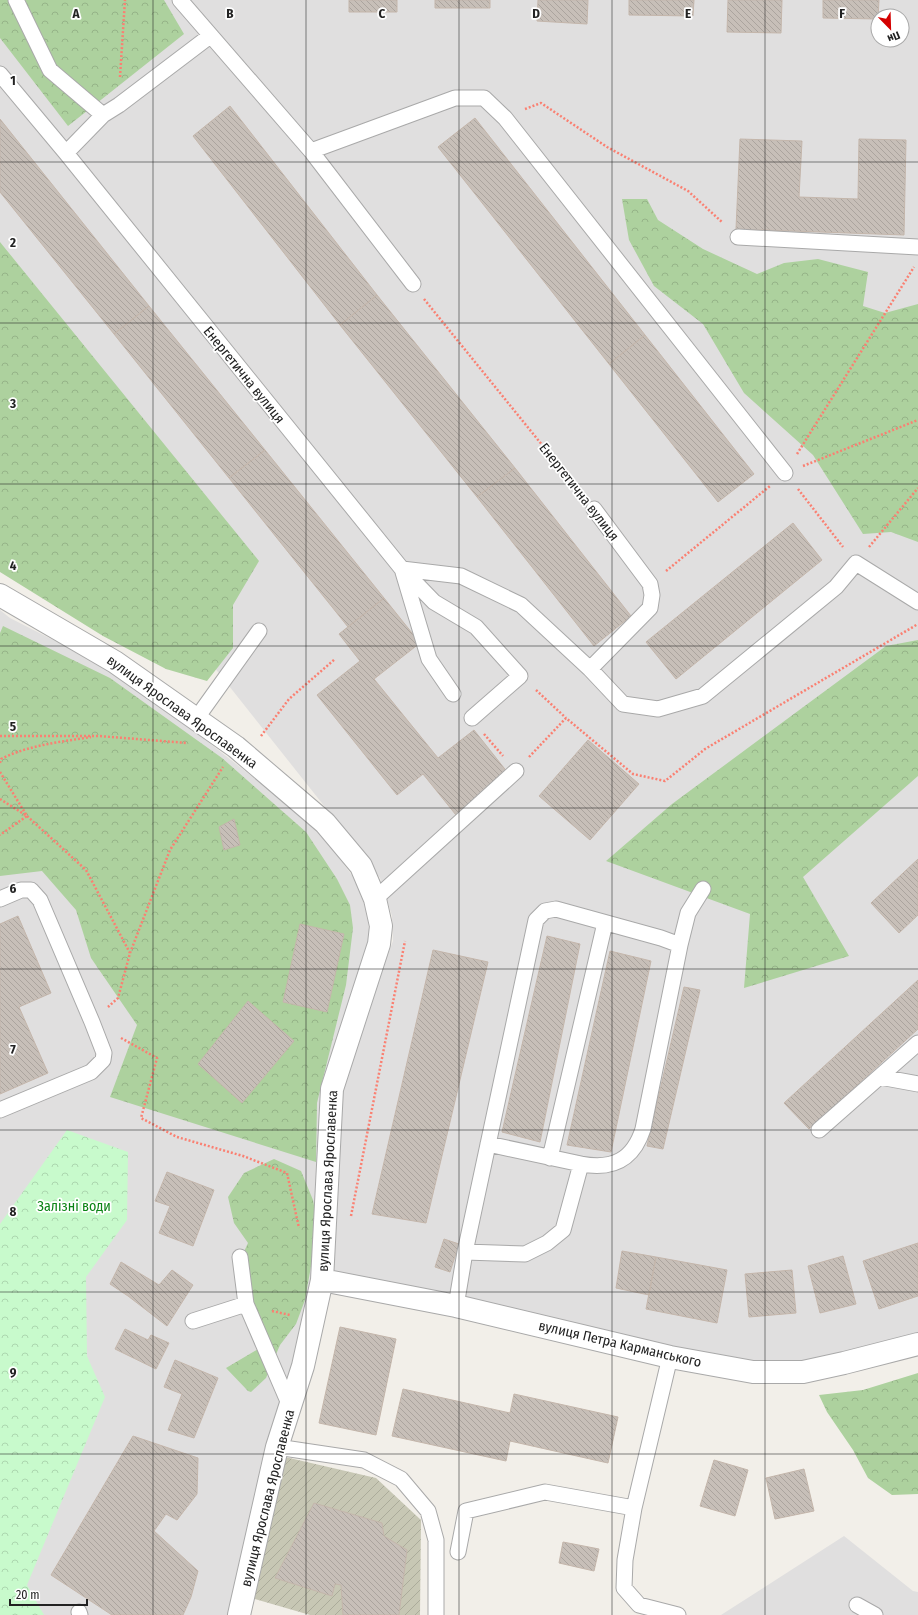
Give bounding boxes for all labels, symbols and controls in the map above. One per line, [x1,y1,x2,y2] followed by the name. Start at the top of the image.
[71,6,80,21] text: A
[226,6,234,21] text: B
[379,6,386,21] text: C
[532,6,540,21] text: D
[685,6,691,21] text: E
[839,6,845,21] text: F
[870,8,910,48] north arrow
[885,28,902,45] text: Пн
[10,73,16,88] text: 1
[9,235,16,250] text: 2
[200,323,288,427] street label: Енергетична вулиця
[9,396,16,411] text: 3
[535,440,623,544] street label: Енергетична вулиця
[10,558,17,573] text: 4
[103,652,261,772] street label: вулиця Ярослава Ярославенка
[10,719,16,734] text: 5
[10,881,17,896] text: 6
[10,1042,16,1057] text: 7
[315,1090,341,1272] street label: вулиця Ярослава Ярославенка
[37,1198,111,1215] park label: Залізні води
[10,1204,17,1219] text: 8
[537,1317,703,1371] street label: вулиця Петра Карманського
[10,1365,17,1380] text: 9
[238,1408,298,1588] street label: вулиця Ярослава Ярославенка
[10,1581,87,1607] scale bar
[16,1588,40,1602] text: 20 m

